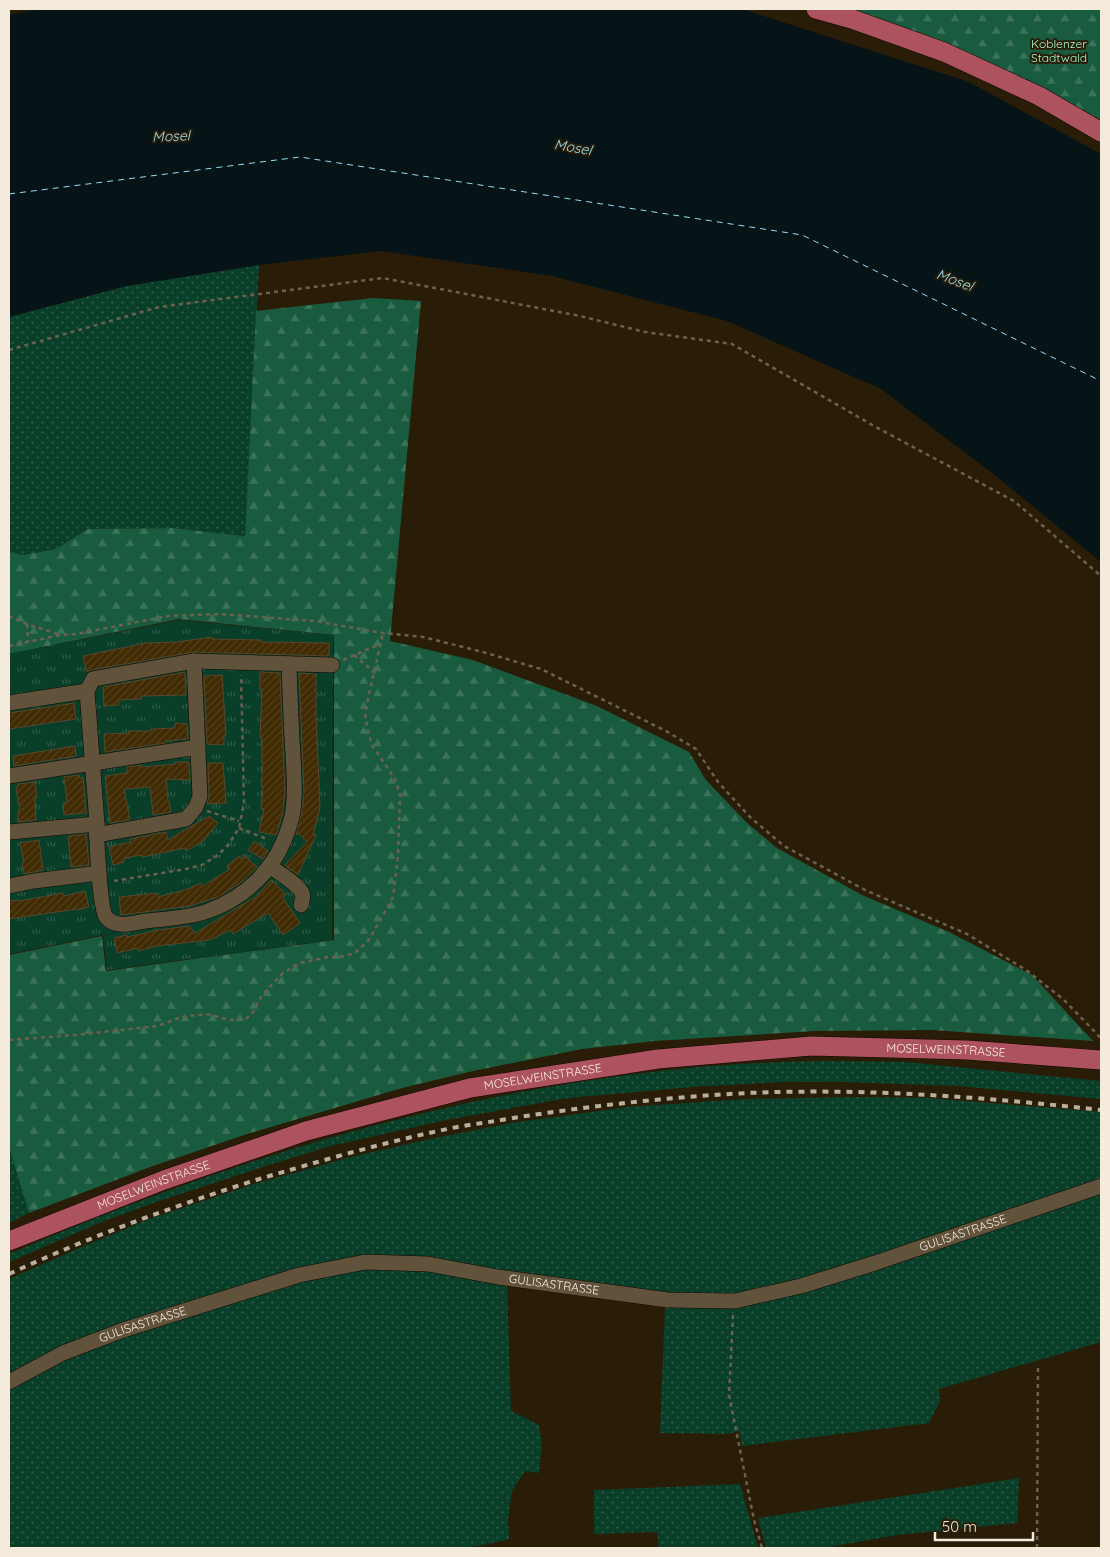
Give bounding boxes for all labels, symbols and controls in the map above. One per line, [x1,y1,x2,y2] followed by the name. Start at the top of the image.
[1031,36,1087,65] park label: Koblenzer Stadtwald
[152,126,192,146] water label: Mosel
[553,135,595,159] water label: Mosel
[934,265,977,296] water label: Mosel
[886,1040,1006,1060] street label: MOSELWEINSTRASSE
[483,1060,603,1093] street label: MOSELWEINSTRASSE
[95,1157,212,1213] street label: MOSELWEINSTRASSE
[917,1211,1008,1254] street label: GULISASTRASSE
[508,1271,600,1298] street label: GULISASTRASSE
[97,1303,188,1345] street label: GULISASTRASSE
[935,1510,1032,1542] scale bar
[942,1517,977,1536] text: 50 m

